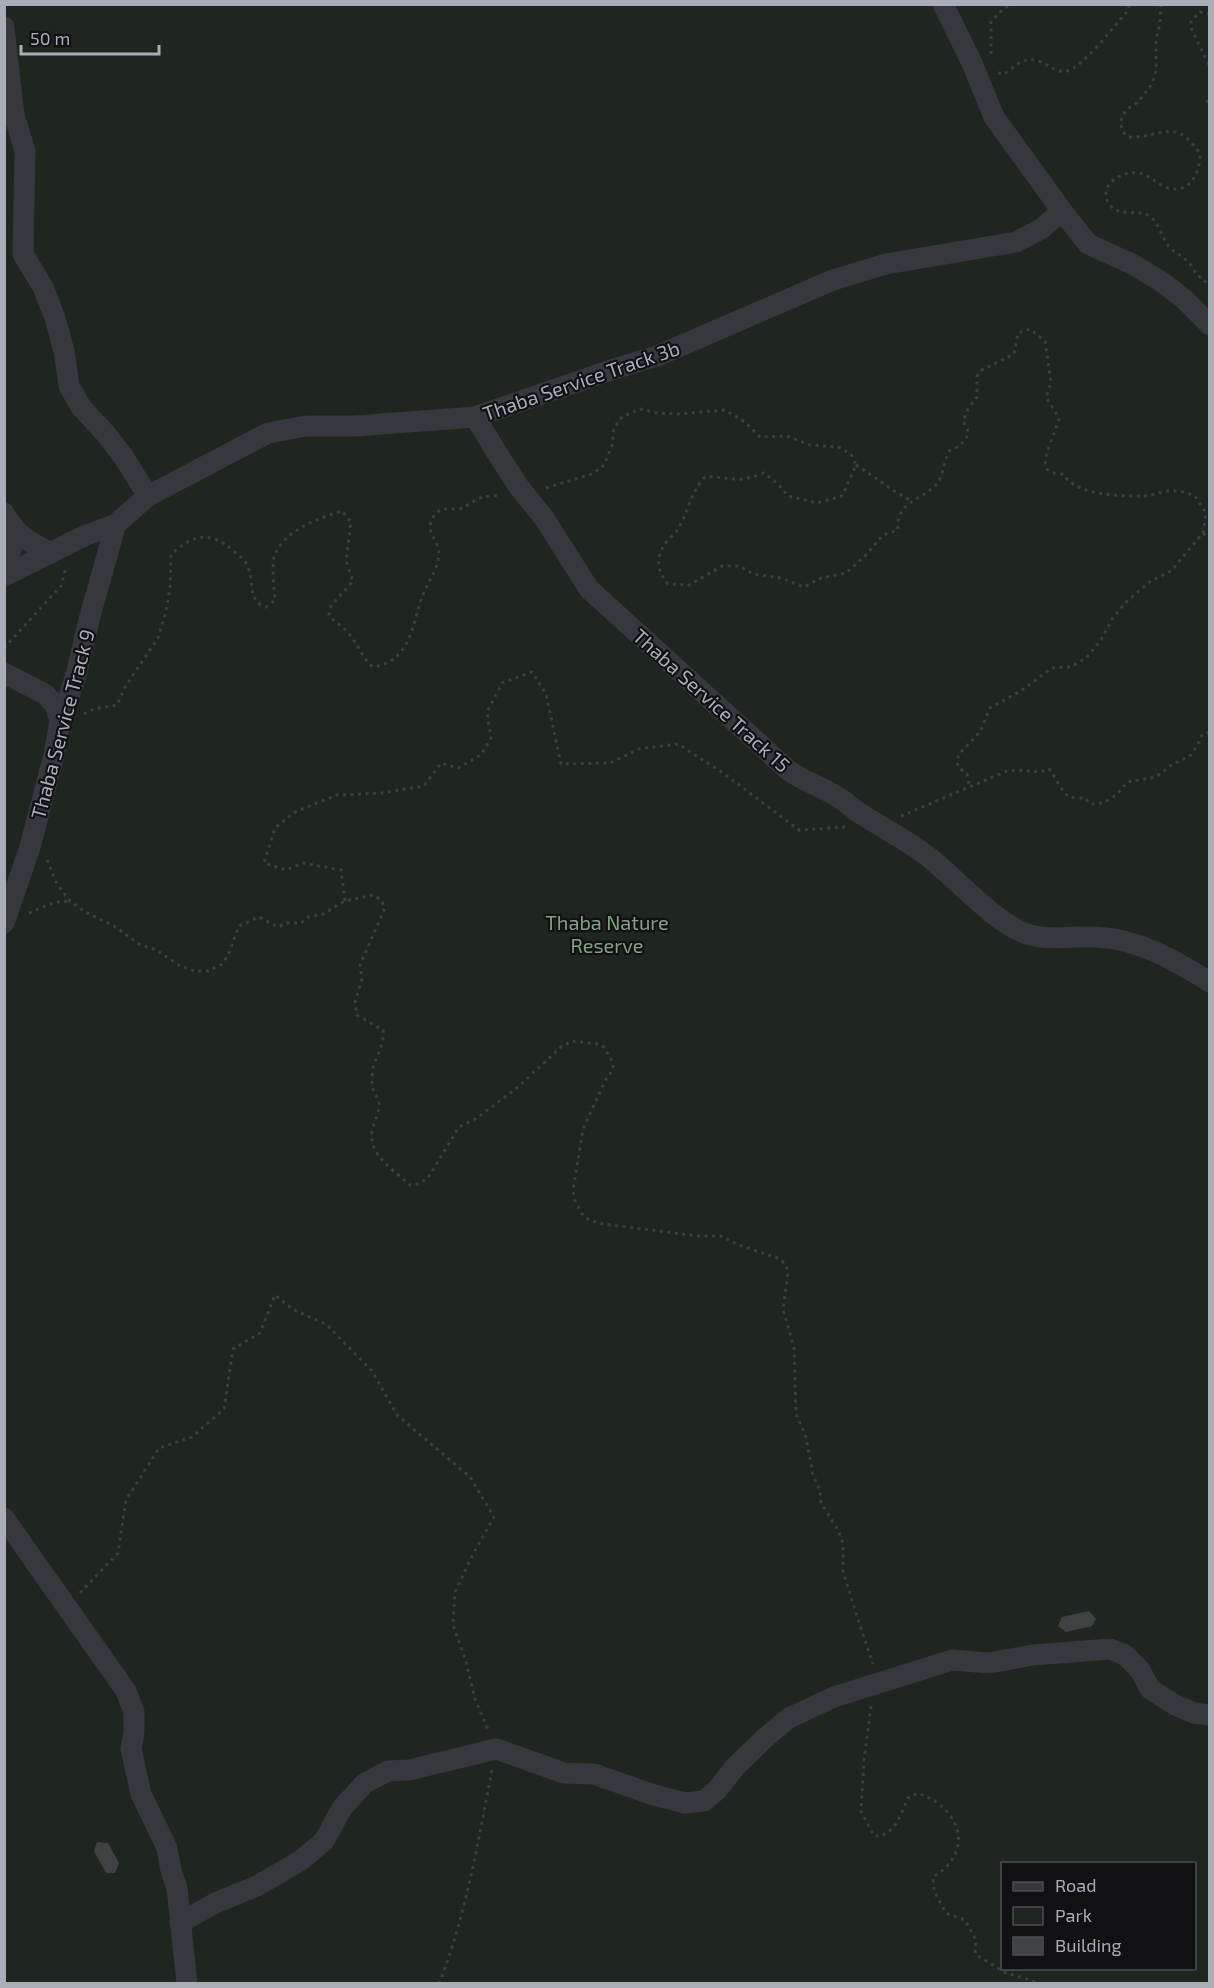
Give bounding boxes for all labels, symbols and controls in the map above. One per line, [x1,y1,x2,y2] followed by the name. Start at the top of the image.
[21,18,159,56] scale bar
[30,27,70,49] text: 50 m
[479,335,683,425] street label: Thaba Service Track 3b
[629,623,795,777] street label: Thaba Service Track 15
[25,627,99,821] street label: Thaba Service Track 9
[545,910,669,957] park label: Thaba Nature Reserve
[1001,1862,1196,1970] legend
[1055,1874,1096,1896] text: Road
[1055,1904,1092,1926] text: Park
[1055,1934,1122,1956] text: Building

